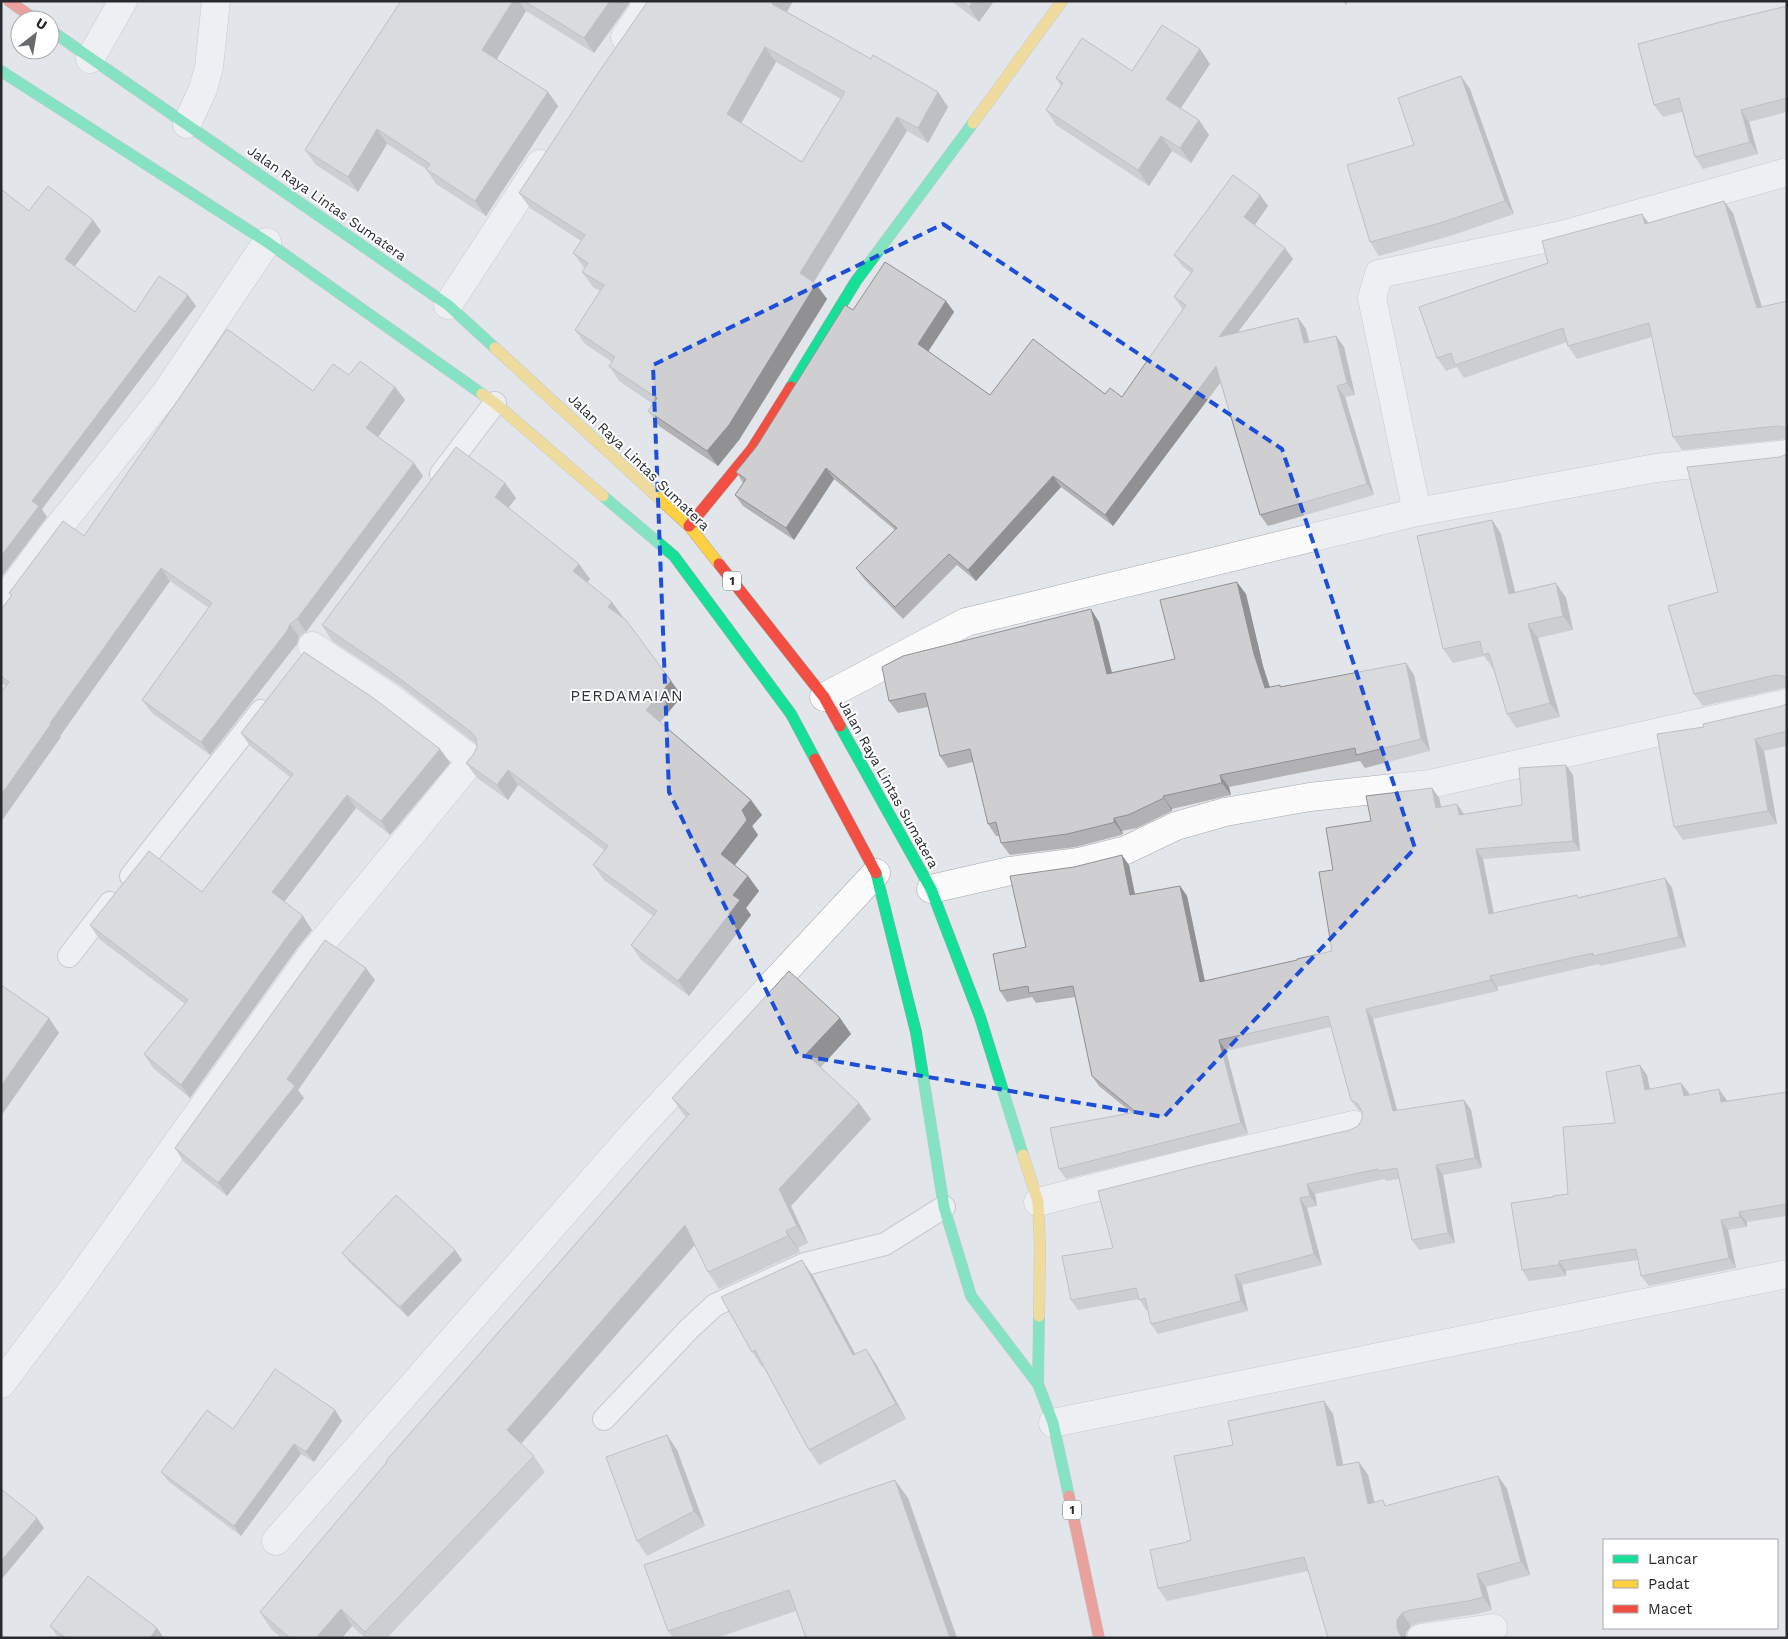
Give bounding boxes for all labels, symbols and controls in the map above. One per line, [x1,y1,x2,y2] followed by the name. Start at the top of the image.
[10,10,60,60] north arrow
[33,14,50,33] text: U
[245,142,409,264] street label: Jalan Raya Lintas Sumatera
[565,390,713,534] street label: Jalan Raya Lintas Sumatera
[723,572,741,590] road number: 1
[570,686,684,705] district label: PERDAMAIAN
[836,697,942,871] street label: Jalan Raya Lintas Sumatera
[1063,1500,1081,1520] road number: 1
[1603,1539,1778,1629] legend
[1648,1550,1698,1568] text: Lancar
[1648,1575,1690,1593] text: Padat
[1648,1600,1693,1618] text: Macet

